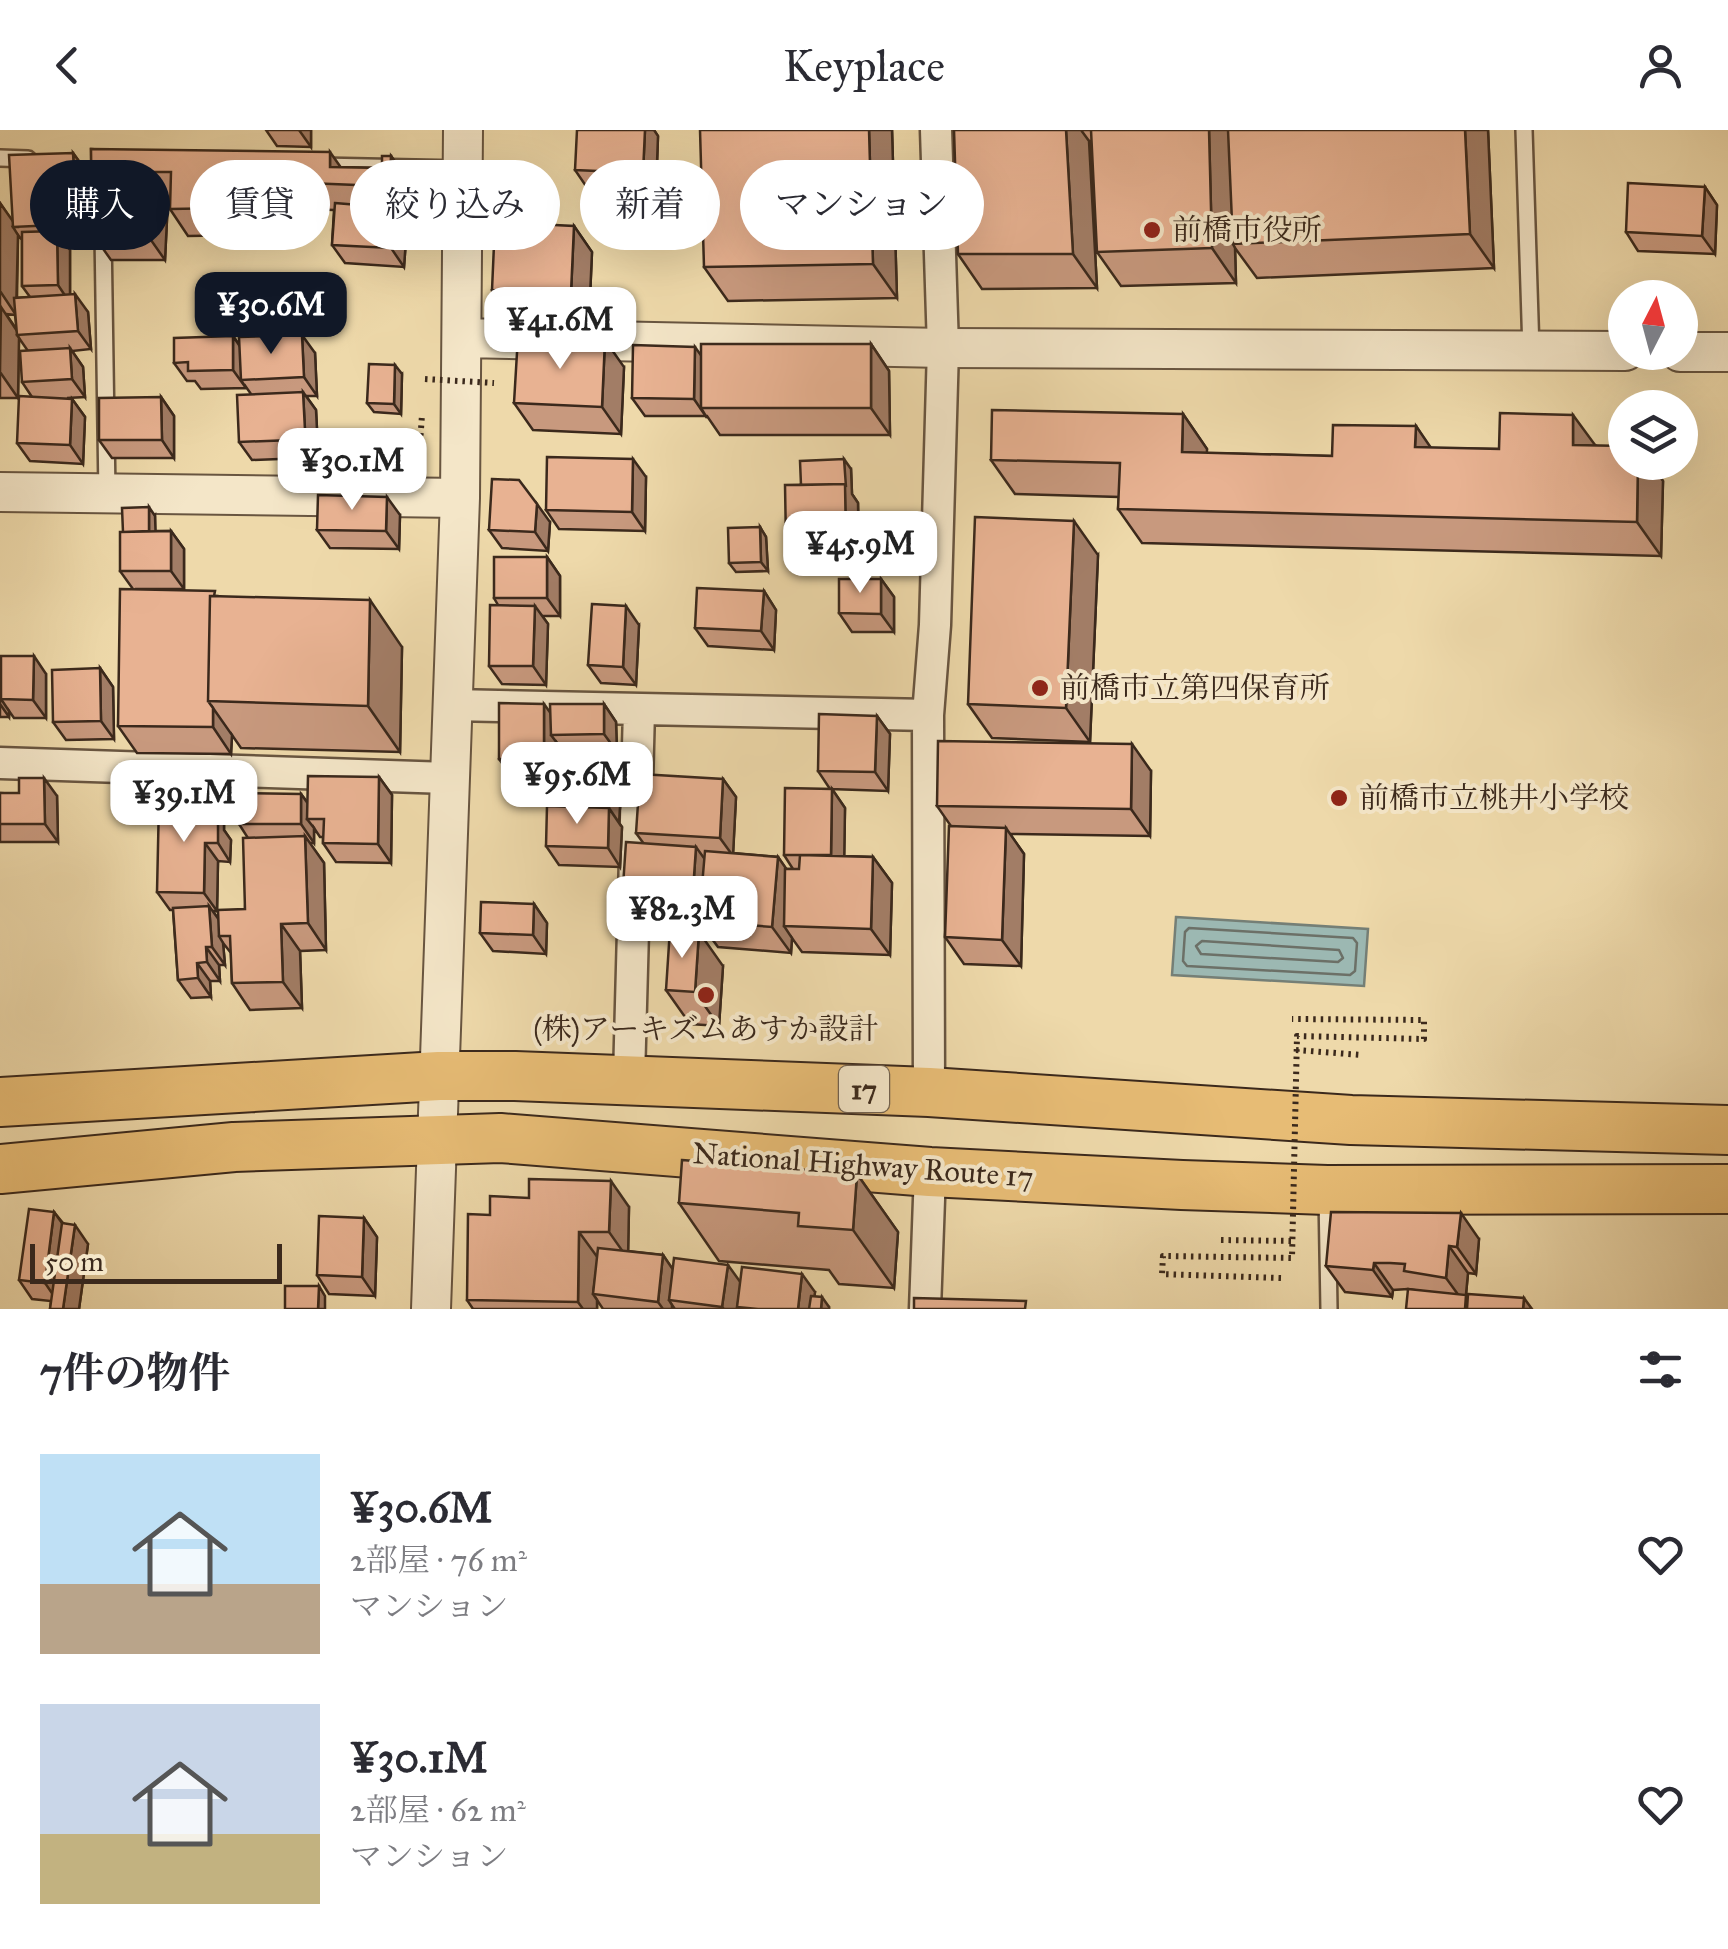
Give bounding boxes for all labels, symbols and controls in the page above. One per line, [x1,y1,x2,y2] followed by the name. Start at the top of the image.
[40,38,95,93] icon: back
[783,38,945,93] text: Keyplace
[1633,38,1688,93] icon: person
[30,160,170,250] chip: 購入
[190,160,330,250] chip: 賃貸
[350,160,560,250] chip: 絞り込み
[580,160,720,250] chip: 新着
[740,160,984,250] chip: マンション
[1172,212,1322,248] place label: 前橋市役所
[1141,219,1163,241] marker: 前橋市役所
[190,272,352,357] pin: ¥30.6M
[1608,280,1698,370] north arrow
[1608,280,1698,480] map controls
[217,285,325,324] text: ¥30.6M
[479,287,641,372] pin: ¥41.6M
[506,300,614,339] text: ¥41.6M
[1608,390,1698,480] button: layers
[271,428,433,513] pin: ¥30.1M
[300,441,404,480] text: ¥30.1M
[779,511,941,596] pin: ¥45.9M
[805,524,915,563] text: ¥45.9M
[1060,670,1330,706] place label: 前橋市立第四保育所
[1029,677,1051,699] marker: 前橋市立第四保育所
[496,742,658,827] pin: ¥95.6M
[523,755,631,794] text: ¥95.6M
[103,760,265,845] pin: ¥39.1M
[132,773,236,812] text: ¥39.1M
[1359,780,1629,816] place label: 前橋市立桃井小学校
[1328,787,1350,809] marker: 前橋市立桃井小学校
[601,876,763,961] pin: ¥82.3M
[629,889,735,928] text: ¥82.3M
[695,984,717,1006] marker: (株)アーキズムあすか設計
[533,1011,879,1048] place label: (株)アーキズムあすか設計
[839,1066,889,1112] road number: 17
[691,1135,1035,1195] street label: National Highway Route 17
[30,1239,282,1284] scale bar
[45,1244,104,1279] text: 50 m
[1633,1342,1688,1397] icon: filters
[40,1347,230,1399] text: 7件の物件
[350,1482,492,1534] text: ¥30.6M
[120,1494,240,1614] icon: home
[1633,1527,1688,1582] icon: heart
[350,1541,527,1580] text: 2部屋 · 76 m²
[350,1587,509,1626] text: マンション
[350,1732,487,1784] text: ¥30.1M
[120,1744,240,1864] icon: home
[1633,1777,1688,1832] icon: heart
[350,1791,526,1830] text: 2部屋 · 62 m²
[350,1837,509,1876] text: マンション

